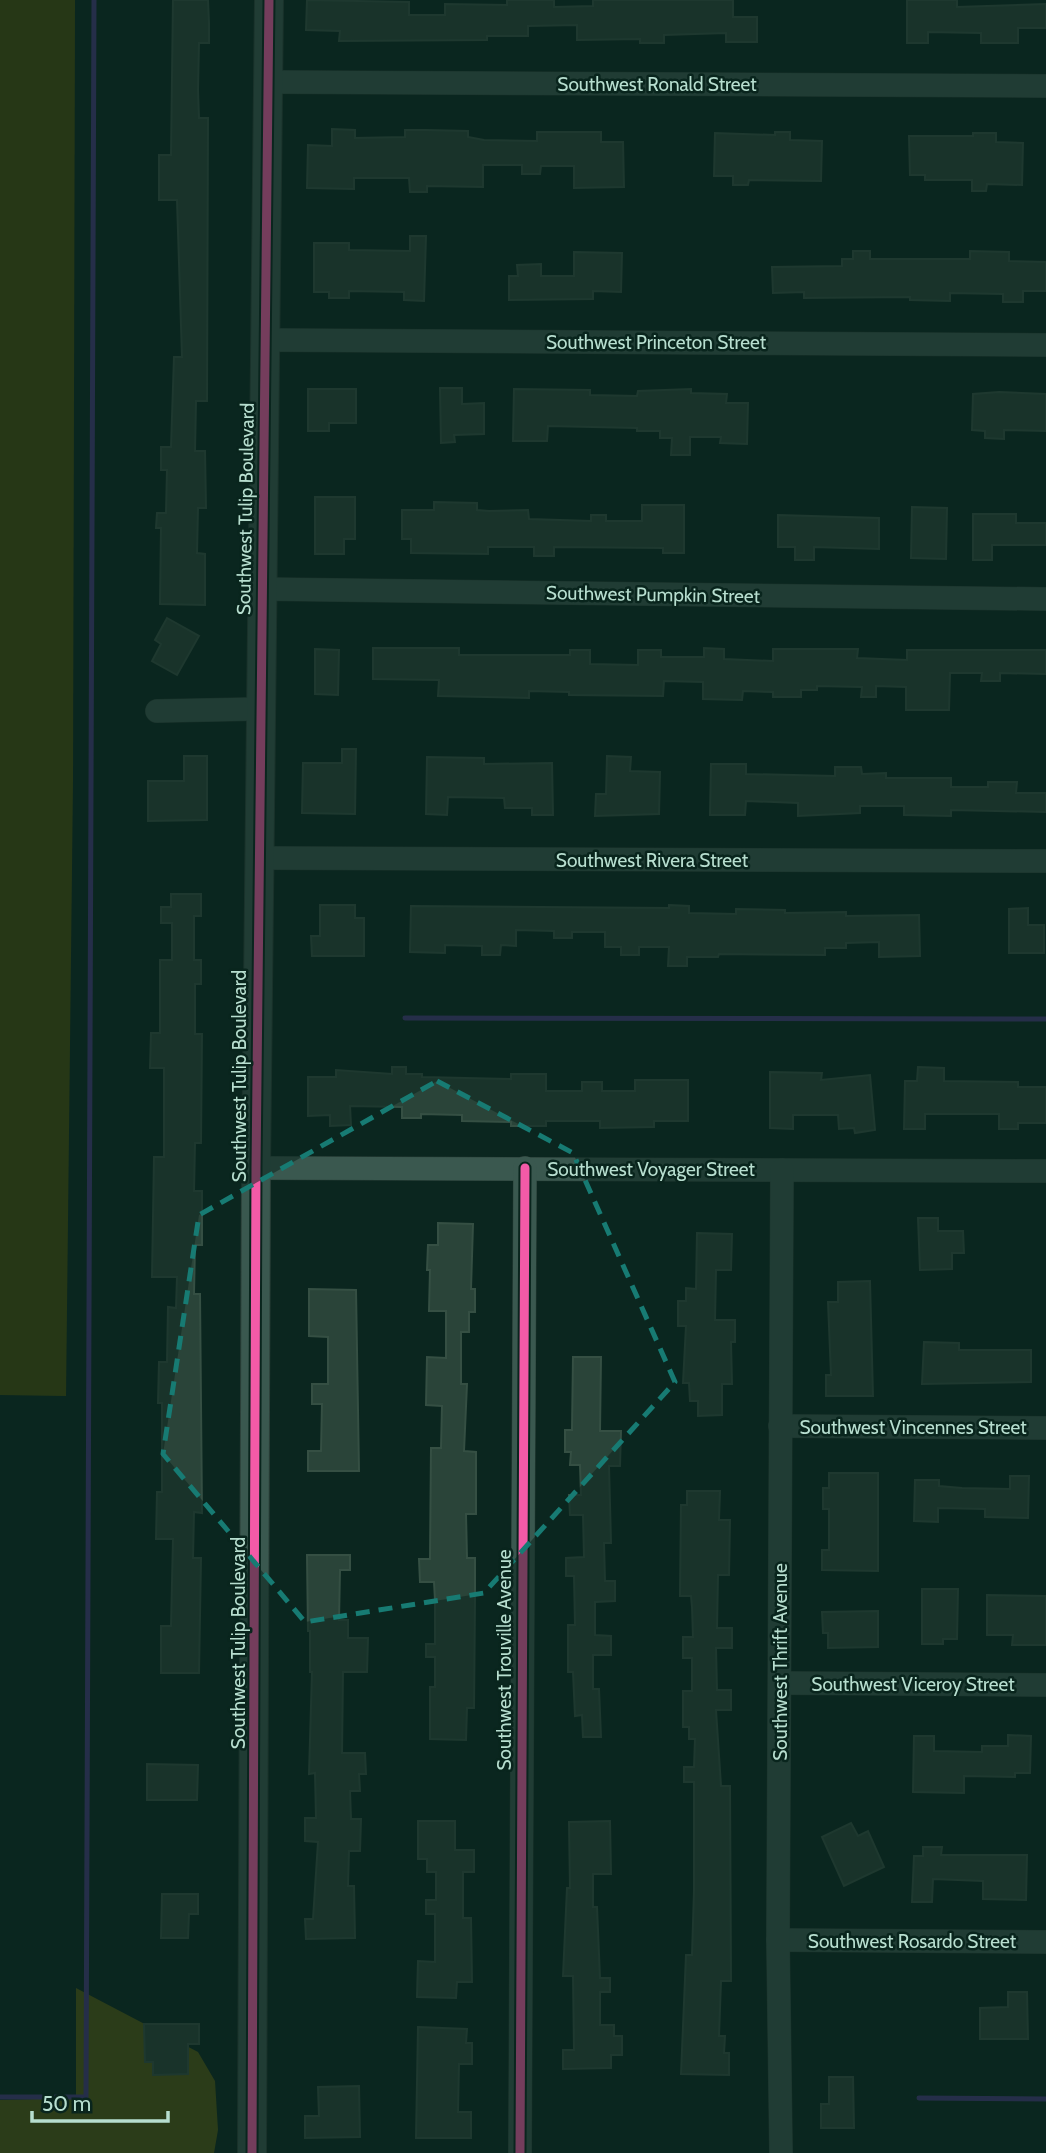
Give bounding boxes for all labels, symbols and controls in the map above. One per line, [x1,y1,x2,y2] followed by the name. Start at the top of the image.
[557,73,757,96] street label: Southwest Ronald Street
[546,331,767,354] street label: Southwest Princeton Street
[232,403,259,615] street label: Southwest Tulip Boulevard
[546,581,761,608] street label: Southwest Pumpkin Street
[556,849,749,872] street label: Southwest Rivera Street
[228,970,251,1182] street label: Southwest Tulip Boulevard
[547,1158,755,1181] street label: Southwest Voyager Street
[799,1416,1027,1439] street label: Southwest Vincennes Street
[227,1537,250,1749] street label: Southwest Tulip Boulevard
[493,1549,516,1771] street label: Southwest Trouville Avenue
[769,1563,792,1761] street label: Southwest Thrift Avenue
[811,1673,1015,1696] street label: Southwest Viceroy Street
[808,1930,1017,1953] street label: Southwest Rosardo Street
[32,2080,168,2124] scale bar
[42,2091,91,2116] text: 50 m

